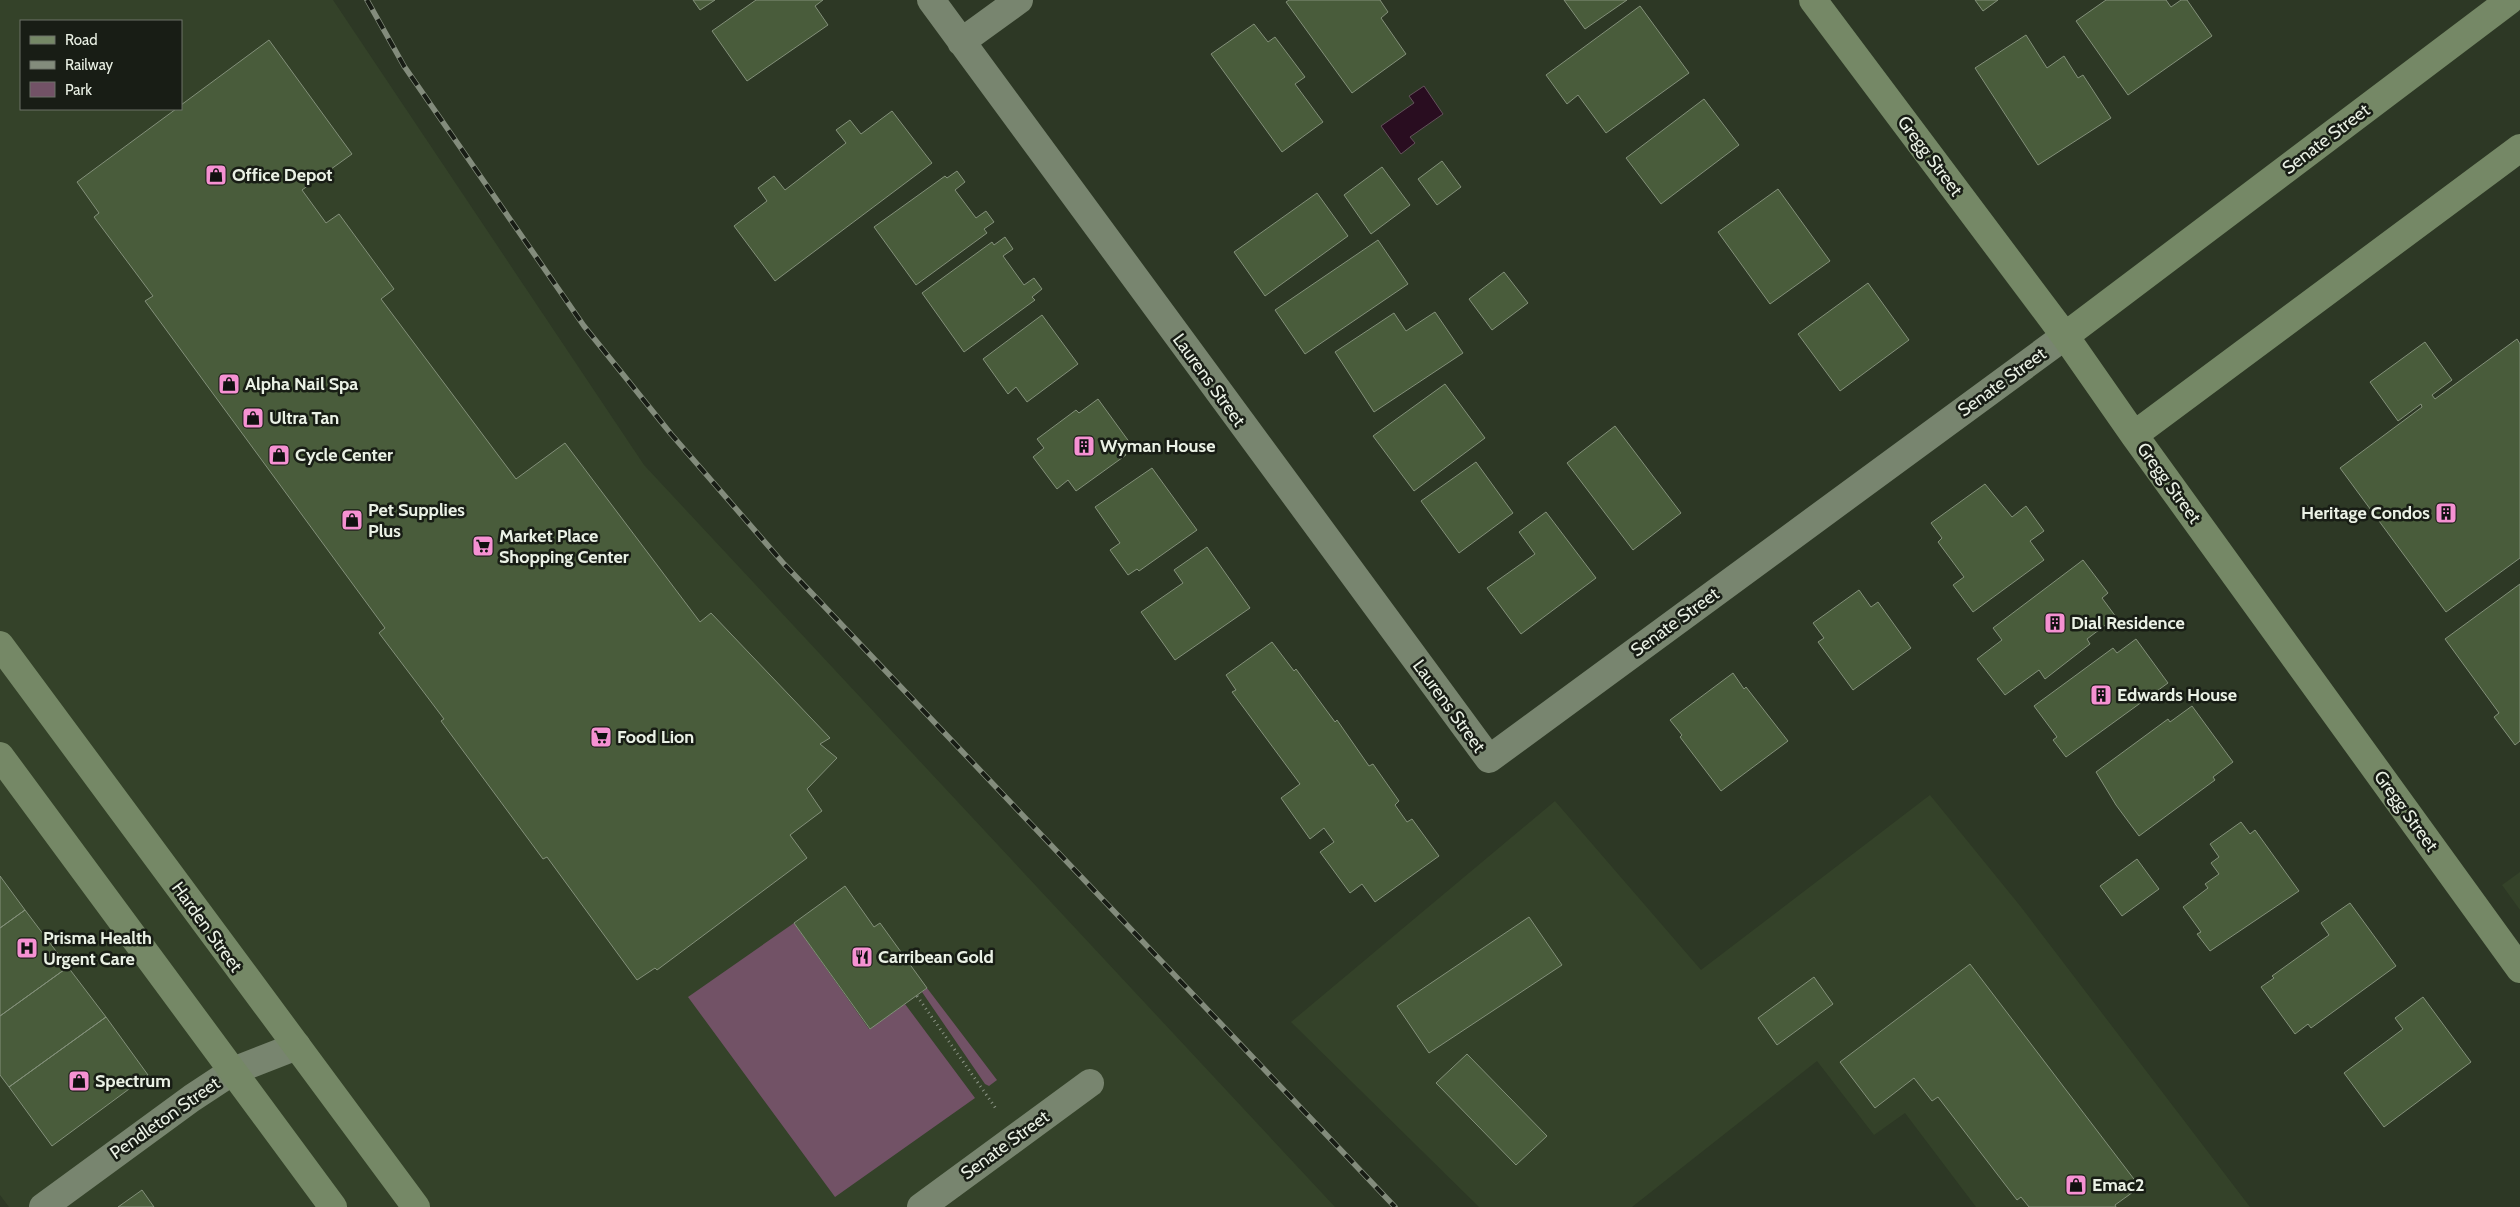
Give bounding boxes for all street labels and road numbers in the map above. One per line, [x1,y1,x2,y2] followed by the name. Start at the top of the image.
[2278,99,2374,179] street label: Senate Street
[1893,111,1967,201] street label: Gregg Street
[1168,329,1250,431] street label: Laurens Street
[1954,343,2050,421] street label: Senate Street
[2132,438,2206,528] street label: Gregg Street
[1627,583,1723,661] street label: Senate Street
[1408,655,1490,757] street label: Laurens Street
[2369,766,2443,856] street label: Gregg Street
[167,878,247,976] street label: Harden Street
[106,1072,224,1164] street label: Pendleton Street
[957,1106,1053,1184] street label: Senate Street

